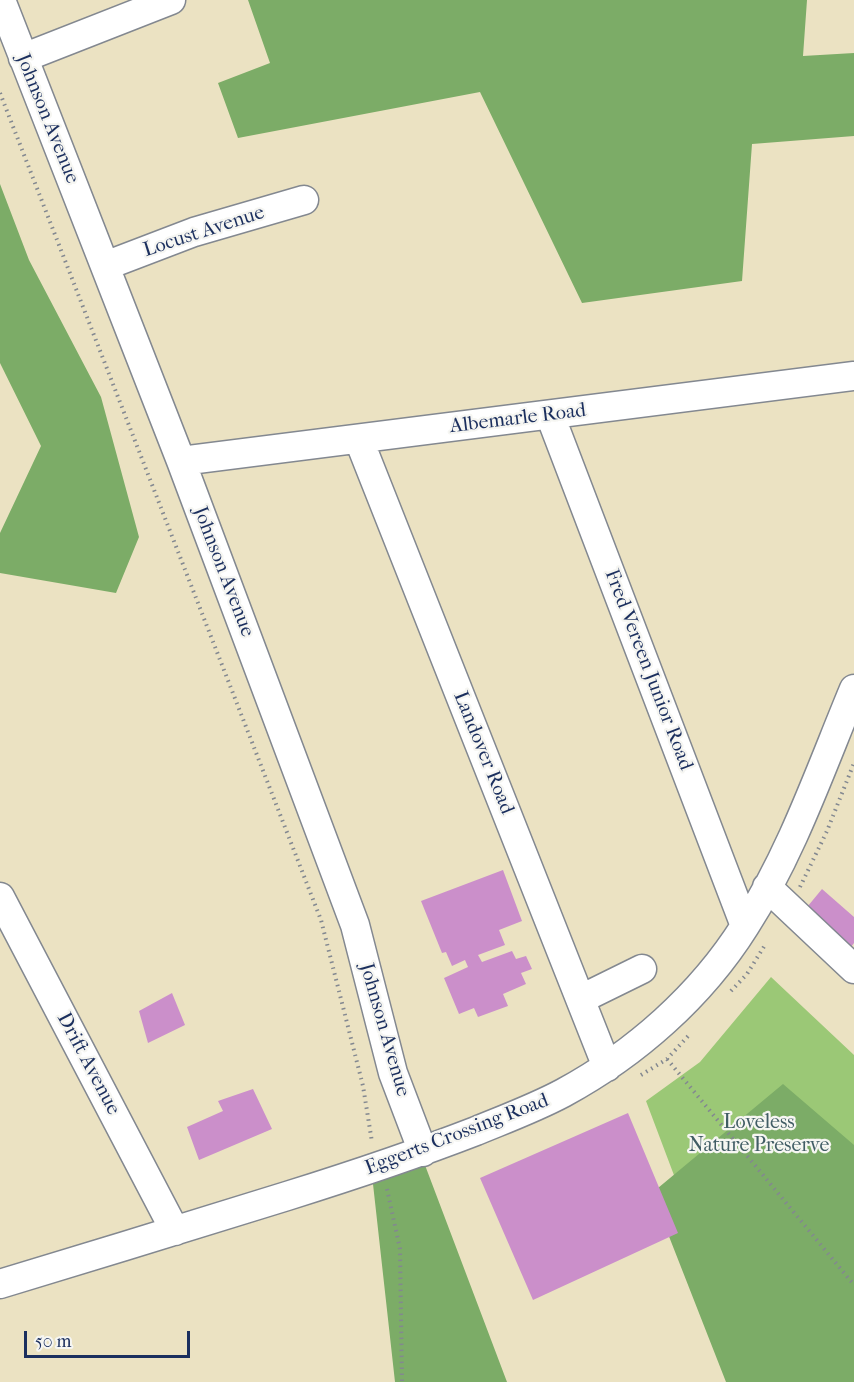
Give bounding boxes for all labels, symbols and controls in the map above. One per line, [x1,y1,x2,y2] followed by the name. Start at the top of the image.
[10,51,84,187] street label: Johnson Avenue
[140,201,268,263] street label: Locust Avenue
[449,399,587,439] street label: Albemarle Road
[187,503,259,641] street label: Johnson Avenue
[599,566,697,774] street label: Fred Vereen Junior Road
[447,688,519,818] street label: Landover Road
[353,960,415,1100] street label: Johnson Avenue
[51,1009,125,1119] street label: Drift Avenue
[362,1089,552,1181] street label: Eggerts Crossing Road
[689,1111,829,1158] park label: Loveless Nature Preserve
[27,1319,194,1357] scale bar
[35,1331,71,1352] text: 50 m

